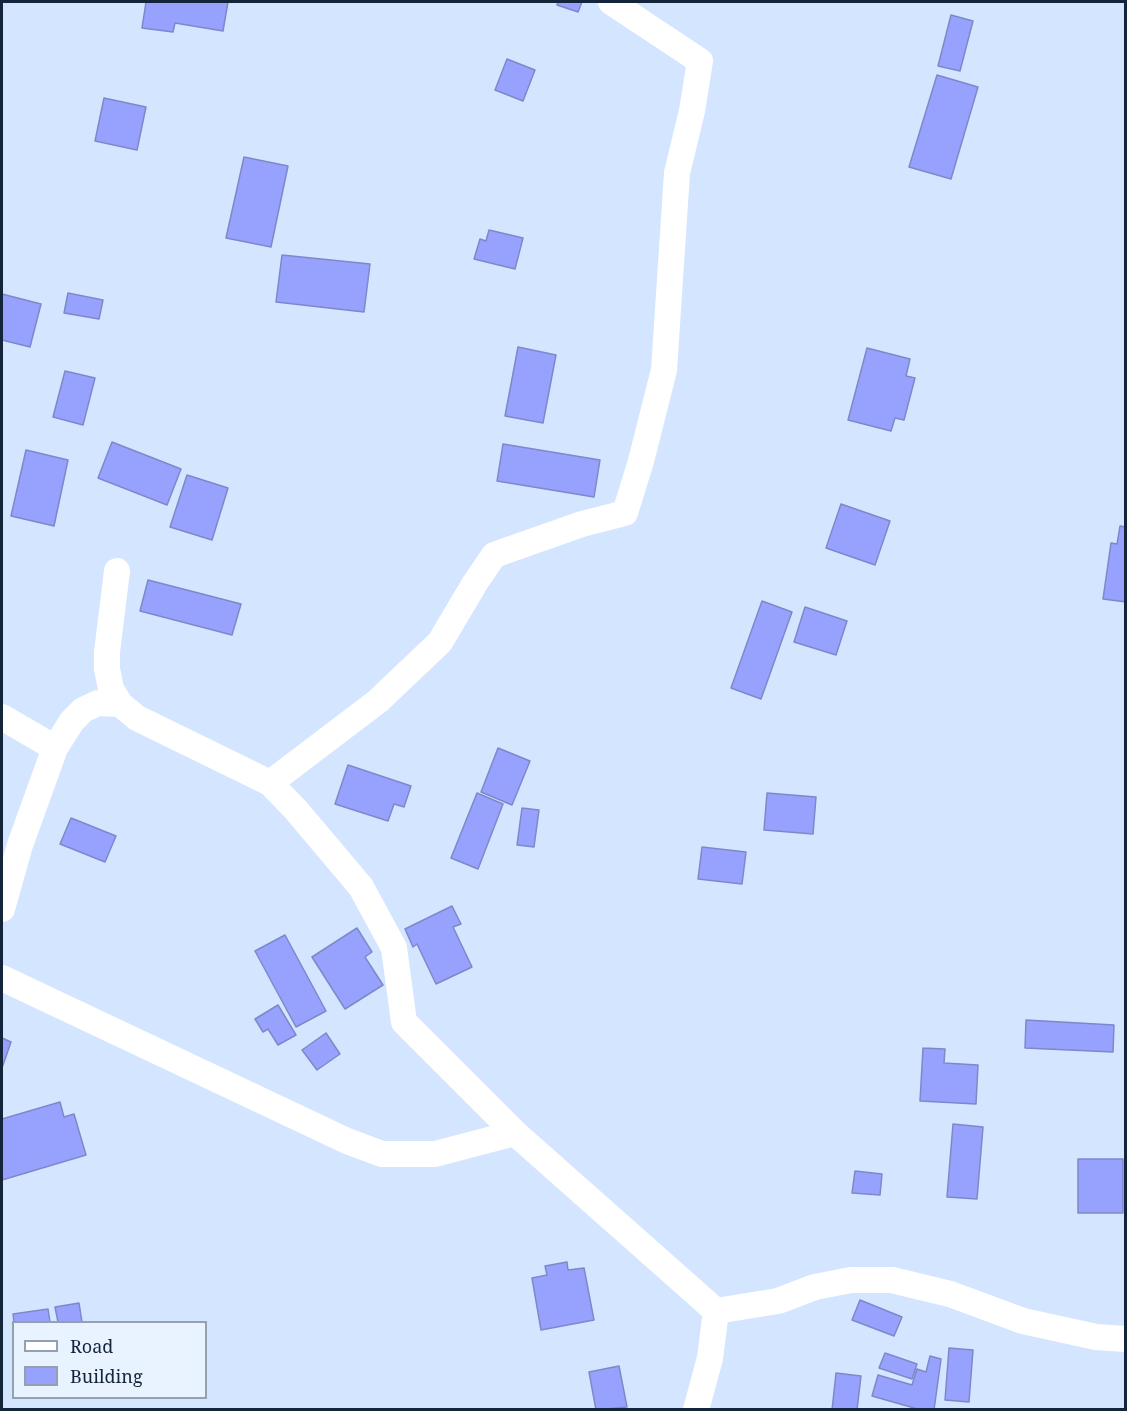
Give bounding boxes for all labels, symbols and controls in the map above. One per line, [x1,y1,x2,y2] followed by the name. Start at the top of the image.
[12,1321,207,1399] legend
[70,1334,113,1358] text: Road
[70,1364,143,1388] text: Building

